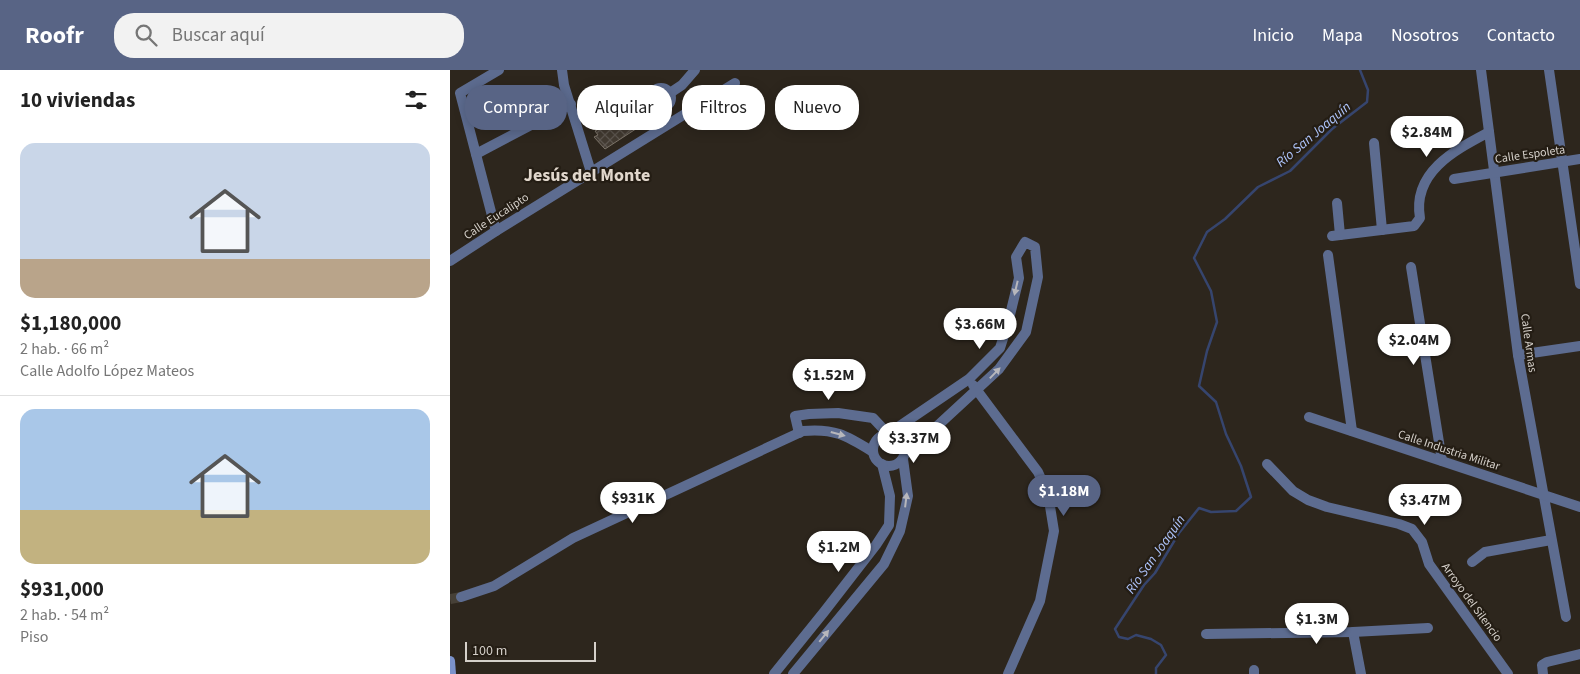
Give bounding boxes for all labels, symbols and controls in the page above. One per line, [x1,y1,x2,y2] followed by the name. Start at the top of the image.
[114,13,464,58] search box
[25,18,84,53] text: Roofr
[132,21,160,49] icon: search
[172,22,265,49] text: Buscar aquí
[1253,23,1294,48] text: Inicio
[1322,23,1363,48] text: Mapa
[1391,23,1459,48] text: Nosotros
[1487,23,1555,48] text: Contacto
[20,85,135,115] text: 10 viviendas
[465,85,567,130] chip: Comprar
[577,85,672,130] chip: Alquilar
[682,85,765,130] chip: Filtros
[775,85,859,130] chip: Nuevo
[402,86,430,114] icon: filters
[1272,97,1355,172] water label: Río San Joaquín
[1386,116,1468,158] pin: $2.84M
[1402,121,1452,143] text: $2.84M
[1494,141,1566,168] street label: Calle Espoleta
[524,163,650,188] district label: Jesús del Monte
[180,176,270,266] icon: home
[460,189,532,244] street label: Calle Eucalipto
[1012,280,1020,295] one-way arrow
[20,308,121,338] text: $1,180,000
[939,308,1021,350] pin: $3.66M
[955,313,1005,335] text: $3.66M
[1516,313,1541,374] street label: Calle Armas
[1373,324,1455,366] pin: $2.04M
[1389,329,1439,351] text: $2.04M
[20,338,109,360] text: 2 hab. · 66 m²
[788,358,870,401] pin: $1.52M
[20,360,194,382] text: Calle Adolfo López Mateos
[804,364,854,386] text: $1.52M
[989,367,1001,379] one-way arrow
[873,422,955,464] pin: $3.37M
[1396,426,1503,475] street label: Calle Industria Militar
[889,427,939,449] text: $3.37M
[831,430,846,438] one-way arrow
[180,441,270,531] icon: home
[1023,474,1105,517] pin: $1.18M
[1039,480,1089,502] text: $1.18M
[598,482,668,524] pin: $931K
[1384,484,1466,526] pin: $3.47M
[611,487,655,509] text: $931K
[1400,489,1450,511] text: $3.47M
[902,491,910,507] one-way arrow
[1121,511,1190,598] water label: Río San Joaquín
[804,530,874,573] pin: $1.2M
[818,536,860,558] text: $1.2M
[1437,559,1506,645] street label: Arroyo del Silencio
[20,574,104,604] text: $931,000
[1282,602,1352,645] pin: $1.3M
[20,604,109,626] text: 2 hab. · 54 m²
[1296,608,1338,630] text: $1.3M
[20,626,48,648] text: Piso
[819,630,830,643] one-way arrow
[465,639,596,662] scale bar
[472,641,507,661] text: 100 m

